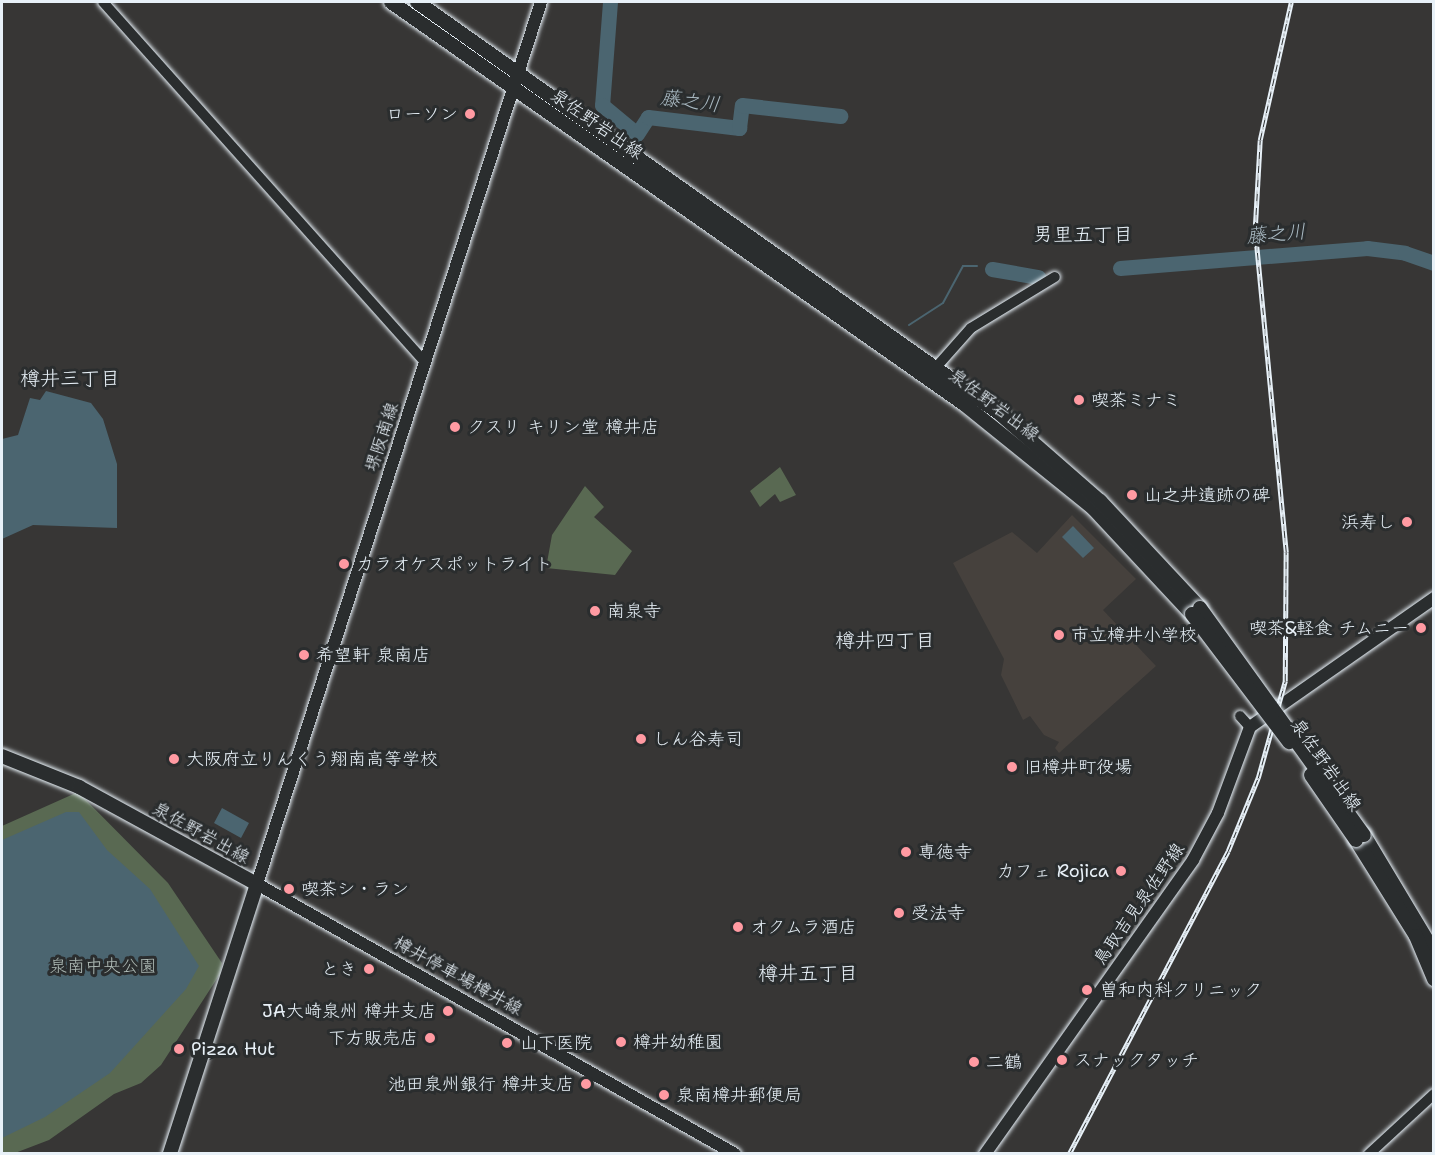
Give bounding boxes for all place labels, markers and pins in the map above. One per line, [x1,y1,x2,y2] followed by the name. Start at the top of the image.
[386,103,458,125] place label: ローソン
[463,107,477,121] marker: ローソン
[1091,389,1181,411] place label: 喫茶ミナミ
[1072,393,1086,407] marker: 喫茶ミナミ
[467,416,659,438] place label: クスリ キリン堂 樽井店
[448,420,462,434] marker: クスリ キリン堂 樽井店
[1144,484,1270,506] place label: 山之井遺跡の碑
[1125,488,1139,502] marker: 山之井遺跡の碑
[1341,511,1395,533] place label: 浜寿し
[1400,515,1414,529] marker: 浜寿し
[356,553,554,575] place label: カラオケスポットライト
[337,557,351,571] marker: カラオケスポットライト
[607,600,661,622] place label: 南泉寺
[588,604,602,618] marker: 南泉寺
[1248,617,1409,639] place label: 喫茶&軽食 チムニー
[1414,621,1428,635] marker: 喫茶&軽食 チムニー
[1071,624,1197,646] place label: 市立樽井小学校
[1052,628,1066,642] marker: 市立樽井小学校
[316,644,430,666] place label: 希望軒 泉南店
[297,648,311,662] marker: 希望軒 泉南店
[653,728,743,750] place label: しん谷寿司
[634,732,648,746] marker: しん谷寿司
[186,748,438,770] place label: 大阪府立りんくう翔南高等学校
[167,752,181,766] marker: 大阪府立りんくう翔南高等学校
[1024,756,1132,778] place label: 旧樽井町役場
[1005,760,1019,774] marker: 旧樽井町役場
[918,841,972,863] place label: 専徳寺
[899,845,913,859] marker: 専徳寺
[997,860,1109,882] place label: カフェ Rojica
[1114,864,1128,878] marker: カフェ Rojica
[301,878,409,900] place label: 喫茶シ・ラン
[282,882,296,896] marker: 喫茶シ・ラン
[911,902,965,924] place label: 受法寺
[892,906,906,920] marker: 受法寺
[750,916,858,938] place label: オクムラ酒店
[731,920,745,934] marker: オクムラ酒店
[321,958,357,980] place label: とき
[362,962,376,976] marker: とき
[1100,979,1262,1001] place label: 曽和内科クリニック
[1078,981,1096,999] marker: 曽和内科クリニック
[262,1000,436,1022] place label: JA大崎泉州 樽井支店
[441,1004,455,1018] marker: JA大崎泉州 樽井支店
[328,1027,418,1049] place label: 下方販売店
[423,1031,437,1045] marker: 下方販売店
[633,1031,723,1053] place label: 樽井幼稚園
[520,1032,592,1054] place label: 山下医院
[498,1034,516,1052] marker: 山下医院
[614,1035,628,1049] marker: 樽井幼稚園
[191,1038,275,1060] place label: Pizza Hut
[172,1042,186,1056] marker: Pizza Hut
[1074,1049,1200,1071] place label: スナックタッチ
[986,1051,1022,1073] place label: 二鶴
[1055,1053,1069,1067] marker: スナックタッチ
[967,1055,981,1069] marker: 二鶴
[388,1073,574,1095] place label: 池田泉州銀行 樽井支店
[579,1077,593,1091] marker: 池田泉州銀行 樽井支店
[676,1084,802,1106] place label: 泉南樽井郵便局
[657,1088,671,1102] marker: 泉南樽井郵便局

